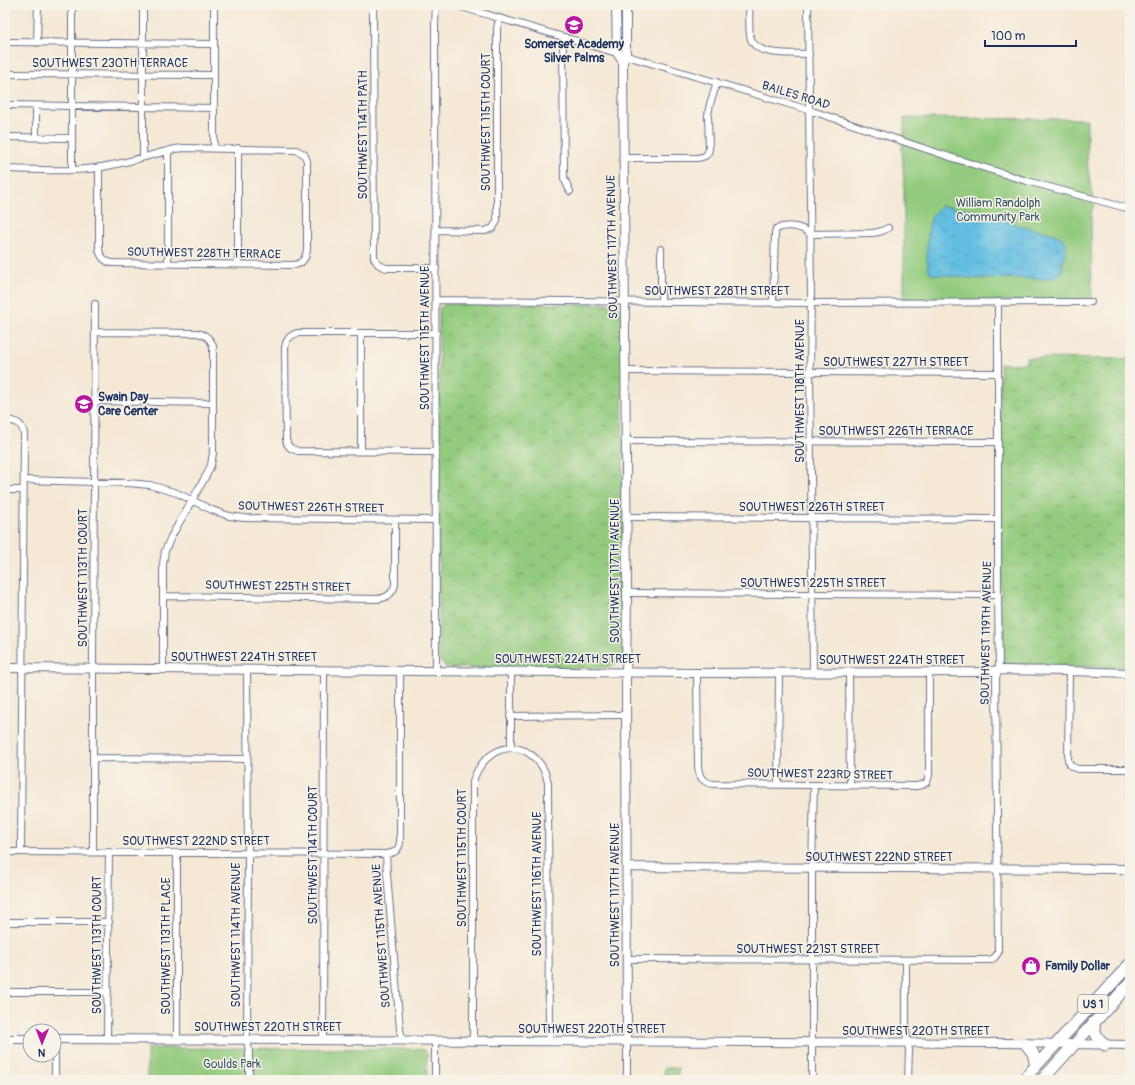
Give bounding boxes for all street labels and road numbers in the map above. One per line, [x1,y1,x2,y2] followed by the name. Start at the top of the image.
[479,52,494,191] street label: SOUTHWEST 115TH COURT
[32,56,188,71] street label: SOUTHWEST 230TH TERRACE
[356,70,371,200] street label: SOUTHWEST 114TH PATH
[760,78,832,113] street label: BAILES ROAD
[604,175,621,319] street label: SOUTHWEST 117TH AVENUE
[127,245,281,262] street label: SOUTHWEST 228TH TERRACE
[418,266,433,410] street label: SOUTHWEST 115TH AVENUE
[644,284,790,299] street label: SOUTHWEST 228TH STREET
[793,319,808,463] street label: SOUTHWEST 118TH AVENUE
[823,355,969,370] street label: SOUTHWEST 227TH STREET
[818,424,974,439] street label: SOUTHWEST 226TH TERRACE
[238,499,385,516] street label: SOUTHWEST 226TH STREET
[608,499,623,643] street label: SOUTHWEST 117TH AVENUE
[739,500,886,515] street label: SOUTHWEST 226TH STREET
[76,508,91,647] street label: SOUTHWEST 113TH COURT
[978,561,995,705] street label: SOUTHWEST 119TH AVENUE
[740,576,886,591] street label: SOUTHWEST 225TH STREET
[205,578,351,595] street label: SOUTHWEST 225TH STREET
[171,650,318,665] street label: SOUTHWEST 224TH STREET
[495,652,642,667] street label: SOUTHWEST 224TH STREET
[819,653,966,668] street label: SOUTHWEST 224TH STREET
[747,766,894,783] street label: SOUTHWEST 223RD STREET
[306,785,321,924] street label: SOUTHWEST 114TH COURT
[455,788,470,927] street label: SOUTHWEST 115TH COURT
[530,812,545,957] street label: SOUTHWEST 116TH AVENUE
[608,823,623,967] street label: SOUTHWEST 117TH AVENUE
[122,834,270,849] street label: SOUTHWEST 222ND STREET
[805,850,953,865] street label: SOUTHWEST 222ND STREET
[229,863,244,1007] street label: SOUTHWEST 114TH AVENUE
[369,863,394,1009] street label: SOUTHWEST 115TH AVENUE
[90,875,105,1014] street label: SOUTHWEST 113TH COURT
[159,877,174,1015] street label: SOUTHWEST 113TH PLACE
[736,942,880,957] street label: SOUTHWEST 221ST STREET
[1078,995,1108,1013] road number: US 1
[194,1020,342,1035] street label: SOUTHWEST 220TH STREET
[518,1022,666,1037] street label: SOUTHWEST 220TH STREET
[842,1024,990,1039] street label: SOUTHWEST 220TH STREET

